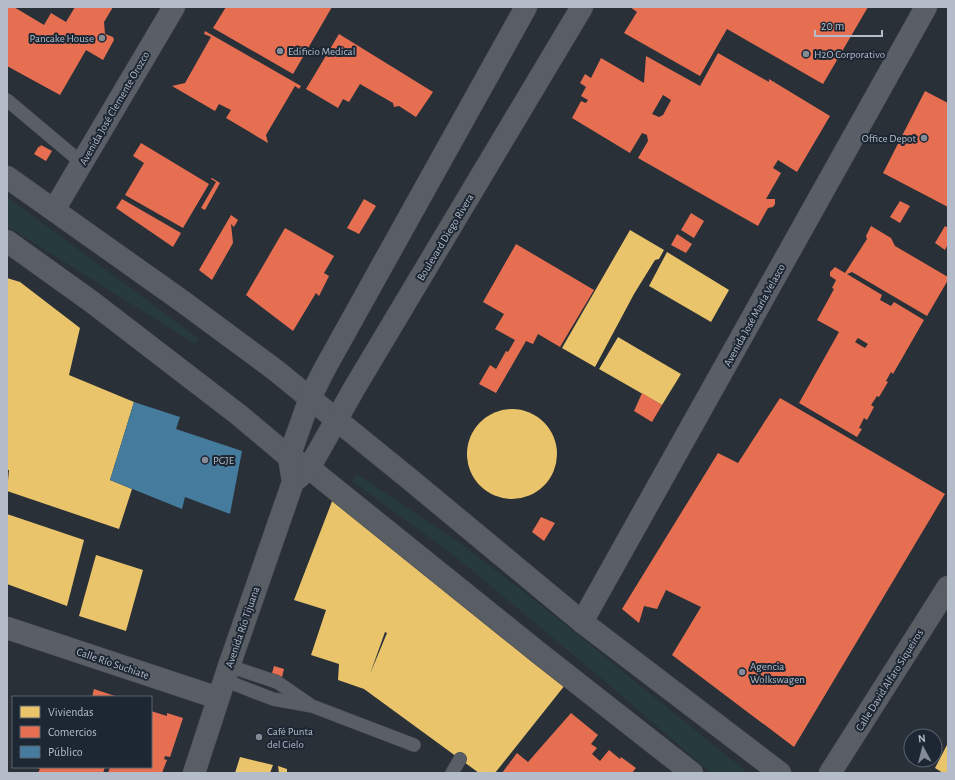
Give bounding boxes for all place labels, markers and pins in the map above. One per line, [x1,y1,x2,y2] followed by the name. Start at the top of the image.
[30,33,94,44] place label: Pancake House
[97,33,107,43] marker: Pancake House
[275,46,285,56] marker: Edificio Medical
[288,46,355,57] place label: Edificio Medical
[801,49,811,59] marker: H2O Corporativo
[814,49,885,60] place label: H2O Corporativo
[862,133,916,144] place label: Office Depot
[919,133,929,143] marker: Office Depot
[200,455,210,465] marker: PGJE
[213,455,235,466] place label: PGJE
[750,661,805,685] place label: Agencia Wolkswagen
[737,667,747,677] marker: Agencia Wolkswagen
[267,726,313,750] place label: Café Punta del Cielo
[254,732,264,742] marker: Café Punta del Cielo

